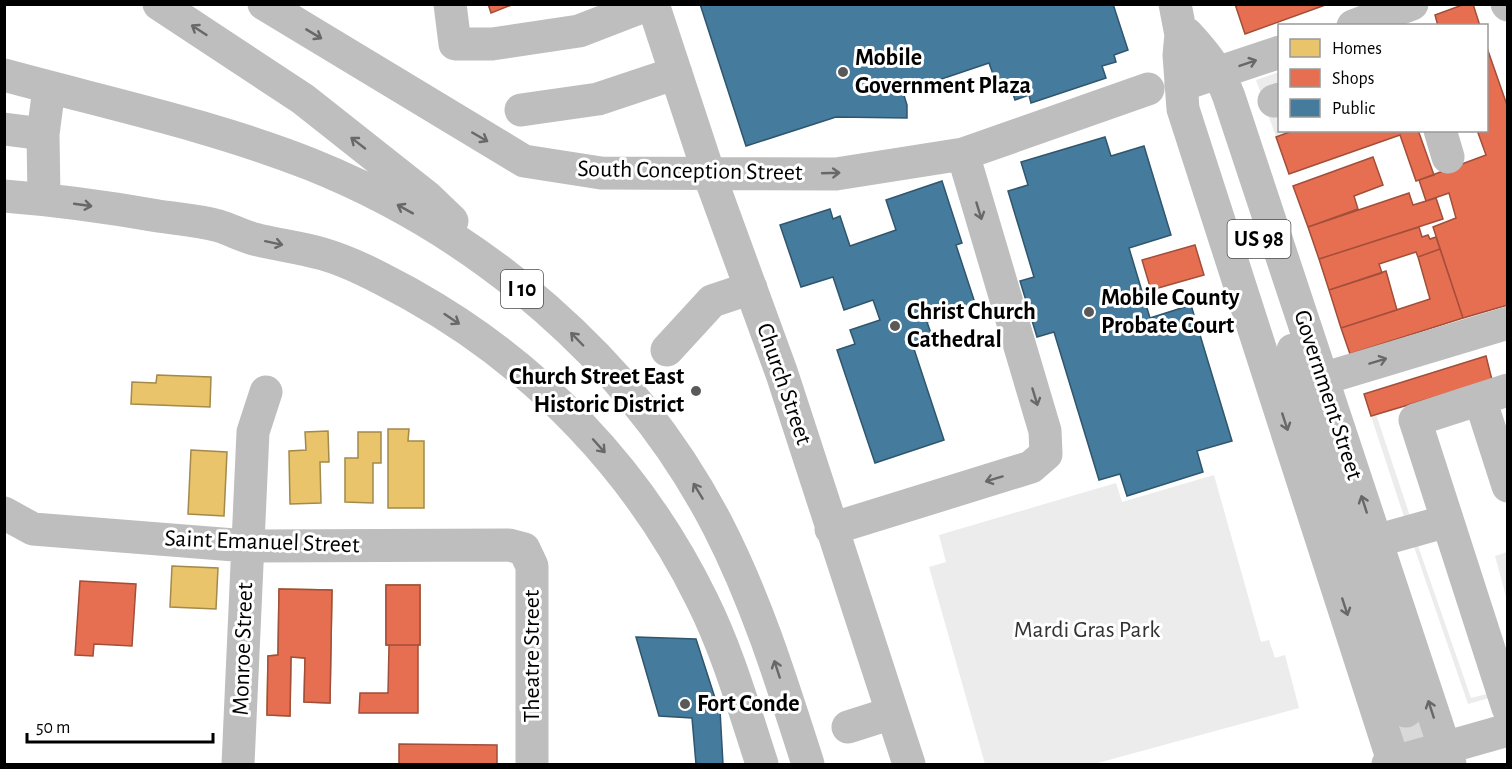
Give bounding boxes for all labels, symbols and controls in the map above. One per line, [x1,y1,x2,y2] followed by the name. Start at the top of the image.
[191,24,208,36] one-way arrow
[1278,24,1488,132] legend
[305,29,322,41] one-way arrow
[1332,40,1382,58] text: Homes
[855,46,1031,98] place label: Mobile Government Plaza
[1238,56,1257,67] one-way arrow
[836,65,850,79] marker: Mobile Government Plaza
[1332,70,1374,88] text: Shops
[1332,100,1375,118] text: Public
[471,131,488,143] one-way arrow
[351,136,367,149] one-way arrow
[577,157,803,185] street label: South Conception Street
[820,168,840,179] one-way arrow
[73,199,93,210] one-way arrow
[974,201,985,220] one-way arrow
[397,203,414,215] one-way arrow
[1228,220,1290,258] road number: US 98
[264,238,283,250] one-way arrow
[501,270,543,308] road number: I 10
[1101,286,1240,338] place label: Mobile County Probate Court
[907,300,1036,352] place label: Christ Church Cathedral
[1082,305,1096,319] marker: Mobile County Probate Court
[1289,307,1367,483] street label: Government Street
[444,313,460,325] one-way arrow
[888,319,902,333] marker: Christ Church Cathedral
[752,320,816,448] street label: Church Street
[570,331,584,346] one-way arrow
[1368,355,1387,366] one-way arrow
[509,365,684,417] place label: Church Street East Historic District
[689,384,703,398] marker: Church Street East Historic District
[1030,387,1041,406] one-way arrow
[1280,412,1291,431] one-way arrow
[592,438,606,453] one-way arrow
[985,474,1004,485] one-way arrow
[691,483,703,500] one-way arrow
[1358,495,1369,514] one-way arrow
[164,527,360,557] street label: Saint Emanuel Street
[229,582,257,716] street label: Monroe Street
[520,589,544,723] street label: Theatre Street
[1340,597,1351,616] one-way arrow
[1014,618,1160,642] park label: Mardi Gras Park
[771,660,782,679] one-way arrow
[697,692,800,716] place label: Fort Conde
[678,697,692,711] marker: Fort Conde
[1424,700,1435,719] one-way arrow
[27,706,213,744] scale bar
[36,719,70,737] text: 50 m

